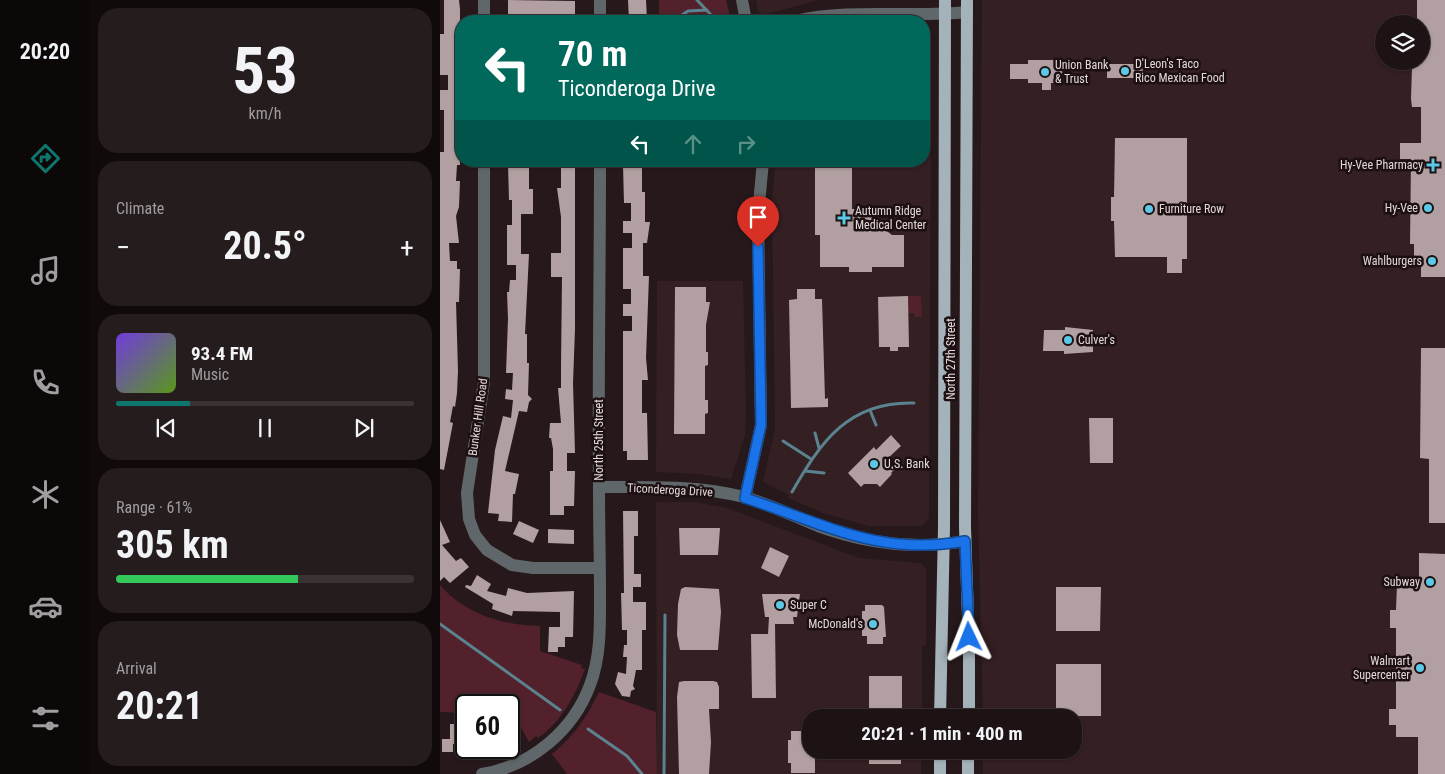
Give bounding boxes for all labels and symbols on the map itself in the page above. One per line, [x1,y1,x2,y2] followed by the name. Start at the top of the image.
[1135,57,1225,85] place label: D'Leon's Taco Rico Mexican Food
[1055,58,1109,86] place label: Union Bank & Trust
[1119,65,1131,77] marker: D'Leon's Taco Rico Mexican Food
[1039,66,1051,78] marker: Union Bank & Trust
[1340,158,1423,172] place label: Hy-Vee Pharmacy
[1427,159,1439,171] marker: Hy-Vee Pharmacy
[737,196,779,247] pin
[1385,201,1418,215] place label: Hy-Vee
[1159,202,1224,216] place label: Furniture Row
[1422,202,1434,214] marker: Hy-Vee
[1143,203,1155,215] marker: Furniture Row
[855,204,927,232] place label: Autumn Ridge Medical Center
[837,211,851,225] marker: Autumn Ridge Medical Center
[1363,254,1422,268] place label: Wahlburgers
[1426,255,1438,267] marker: Wahlburgers
[944,318,958,400] street label: North 27th Street
[1078,333,1115,347] place label: Culver's
[1062,334,1074,346] marker: Culver's
[466,377,490,457] street label: Bunker Hill Road
[592,399,606,481] street label: North 25th Street
[884,457,930,471] place label: U.S. Bank
[868,458,880,470] marker: U.S. Bank
[627,481,714,499] street label: Ticonderoga Drive
[1384,575,1420,589] place label: Subway
[1424,576,1436,588] marker: Subway
[790,598,827,612] place label: Super C
[774,599,786,611] marker: Super C
[942,610,994,662] position arrow
[808,617,863,631] place label: McDonald's
[867,618,879,630] marker: McDonald's
[1353,654,1410,682] place label: Walmart Supercenter
[1414,662,1426,674] marker: Walmart Supercenter
[455,694,520,759] speed limit sign: 60

